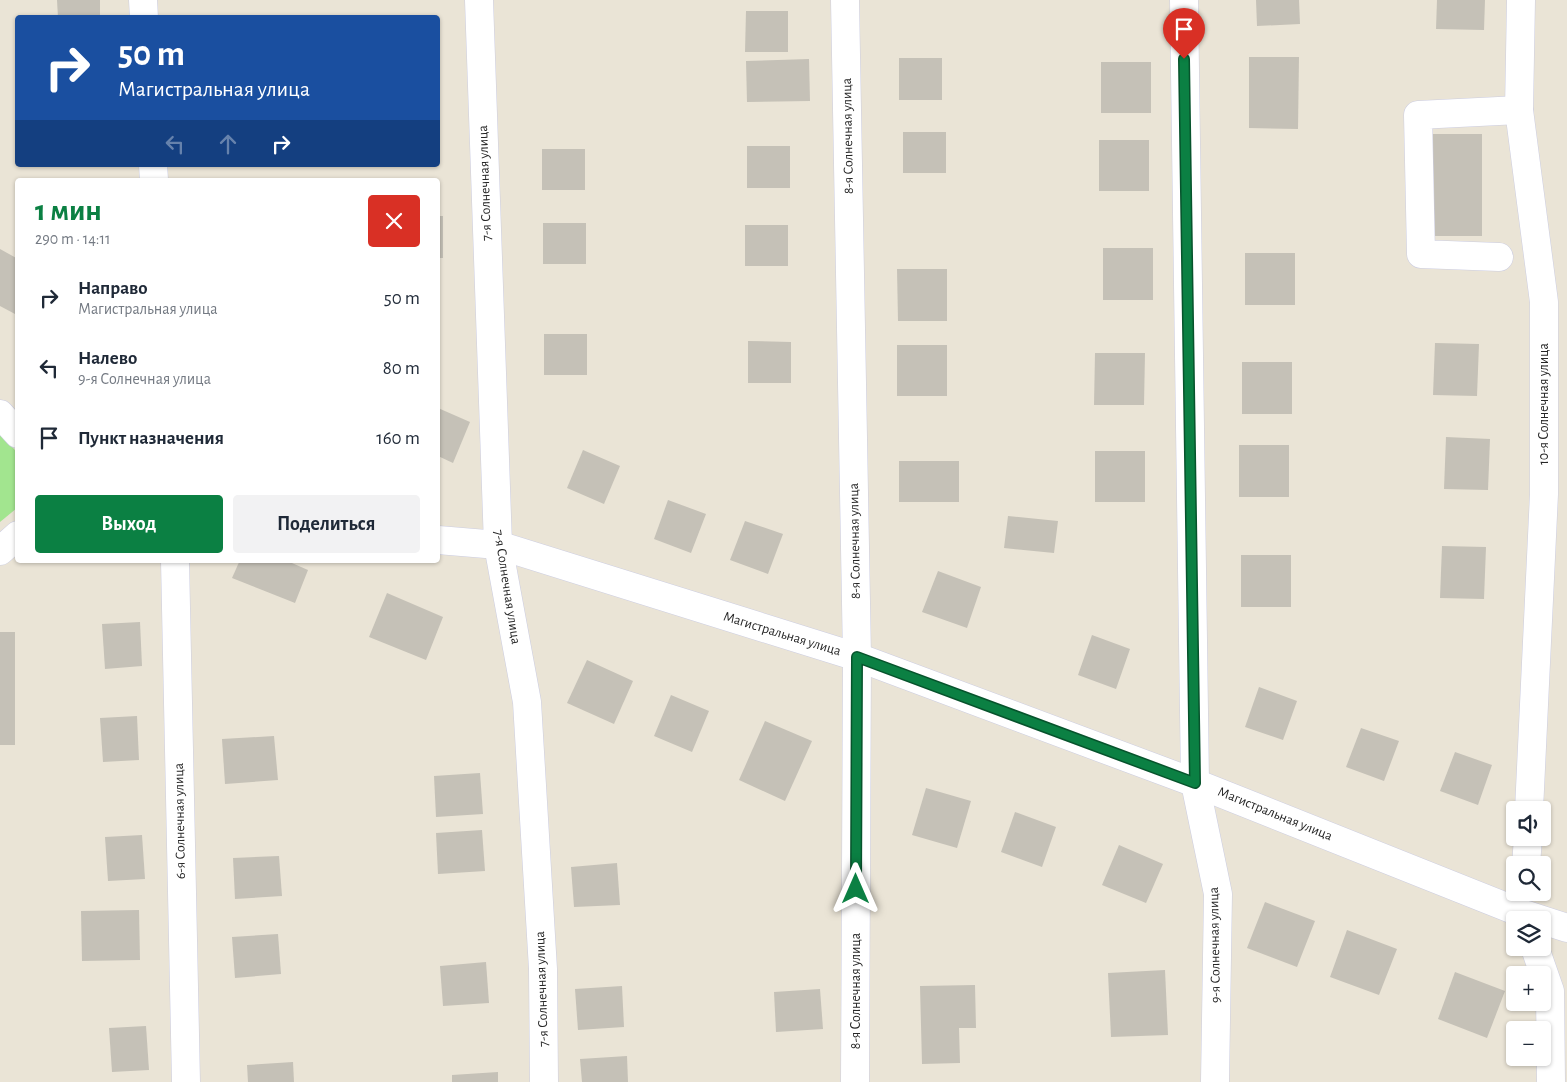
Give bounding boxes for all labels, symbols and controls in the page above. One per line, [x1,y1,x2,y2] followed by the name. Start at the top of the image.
[1163,8,1205,59] pin
[1170,15,1198,43] icon: arrive
[35,35,100,100] icon: right
[118,37,185,72] text: 50 m
[840,77,856,194] street label: 8-я Солнечная улица
[118,78,310,100] text: Магистральная улица
[476,124,494,241] street label: 7-я Солнечная улица
[161,130,189,158] icon: left
[214,130,242,158] icon: ahead
[267,130,295,158] icon: right
[368,195,420,247] button: close
[35,196,102,226] text: 1 мин
[35,231,111,247] text: 290 m · 14:11
[78,279,148,298] text: Направо
[35,284,63,312] icon: right
[384,289,420,308] text: 50 m
[78,301,218,317] text: Магистральная улица
[1537,342,1551,465] street label: 10-я Солнечная улица
[78,349,137,368] text: Налево
[35,354,63,382] icon: left
[383,359,420,378] text: 80 m
[78,371,211,387] text: 9-я Солнечная улица
[35,424,63,452] icon: arrive
[78,429,224,448] text: Пункт назначения
[376,429,420,448] text: 160 m
[847,482,863,599] street label: 8-я Солнечная улица
[35,495,223,553] button: Выход
[233,495,420,553] button: Поделиться
[491,529,523,646] street label: 7-я Солнечная улица
[722,609,843,659] street label: Магистральная улица
[172,762,188,879] street label: 6-я Солнечная улица
[1216,785,1335,844] street label: Магистральная улица
[1506,801,1551,1066] map controls
[1506,801,1551,846] button: sound
[1506,856,1551,901] button: search
[829,862,881,914] position arrow
[1207,886,1223,1003] street label: 9-я Солнечная улица
[1506,911,1551,956] button: layers
[533,930,551,1047] street label: 7-я Солнечная улица
[849,932,863,1049] street label: 8-я Солнечная улица
[1506,966,1551,1011] button: +
[1506,1021,1551,1066] button: −

